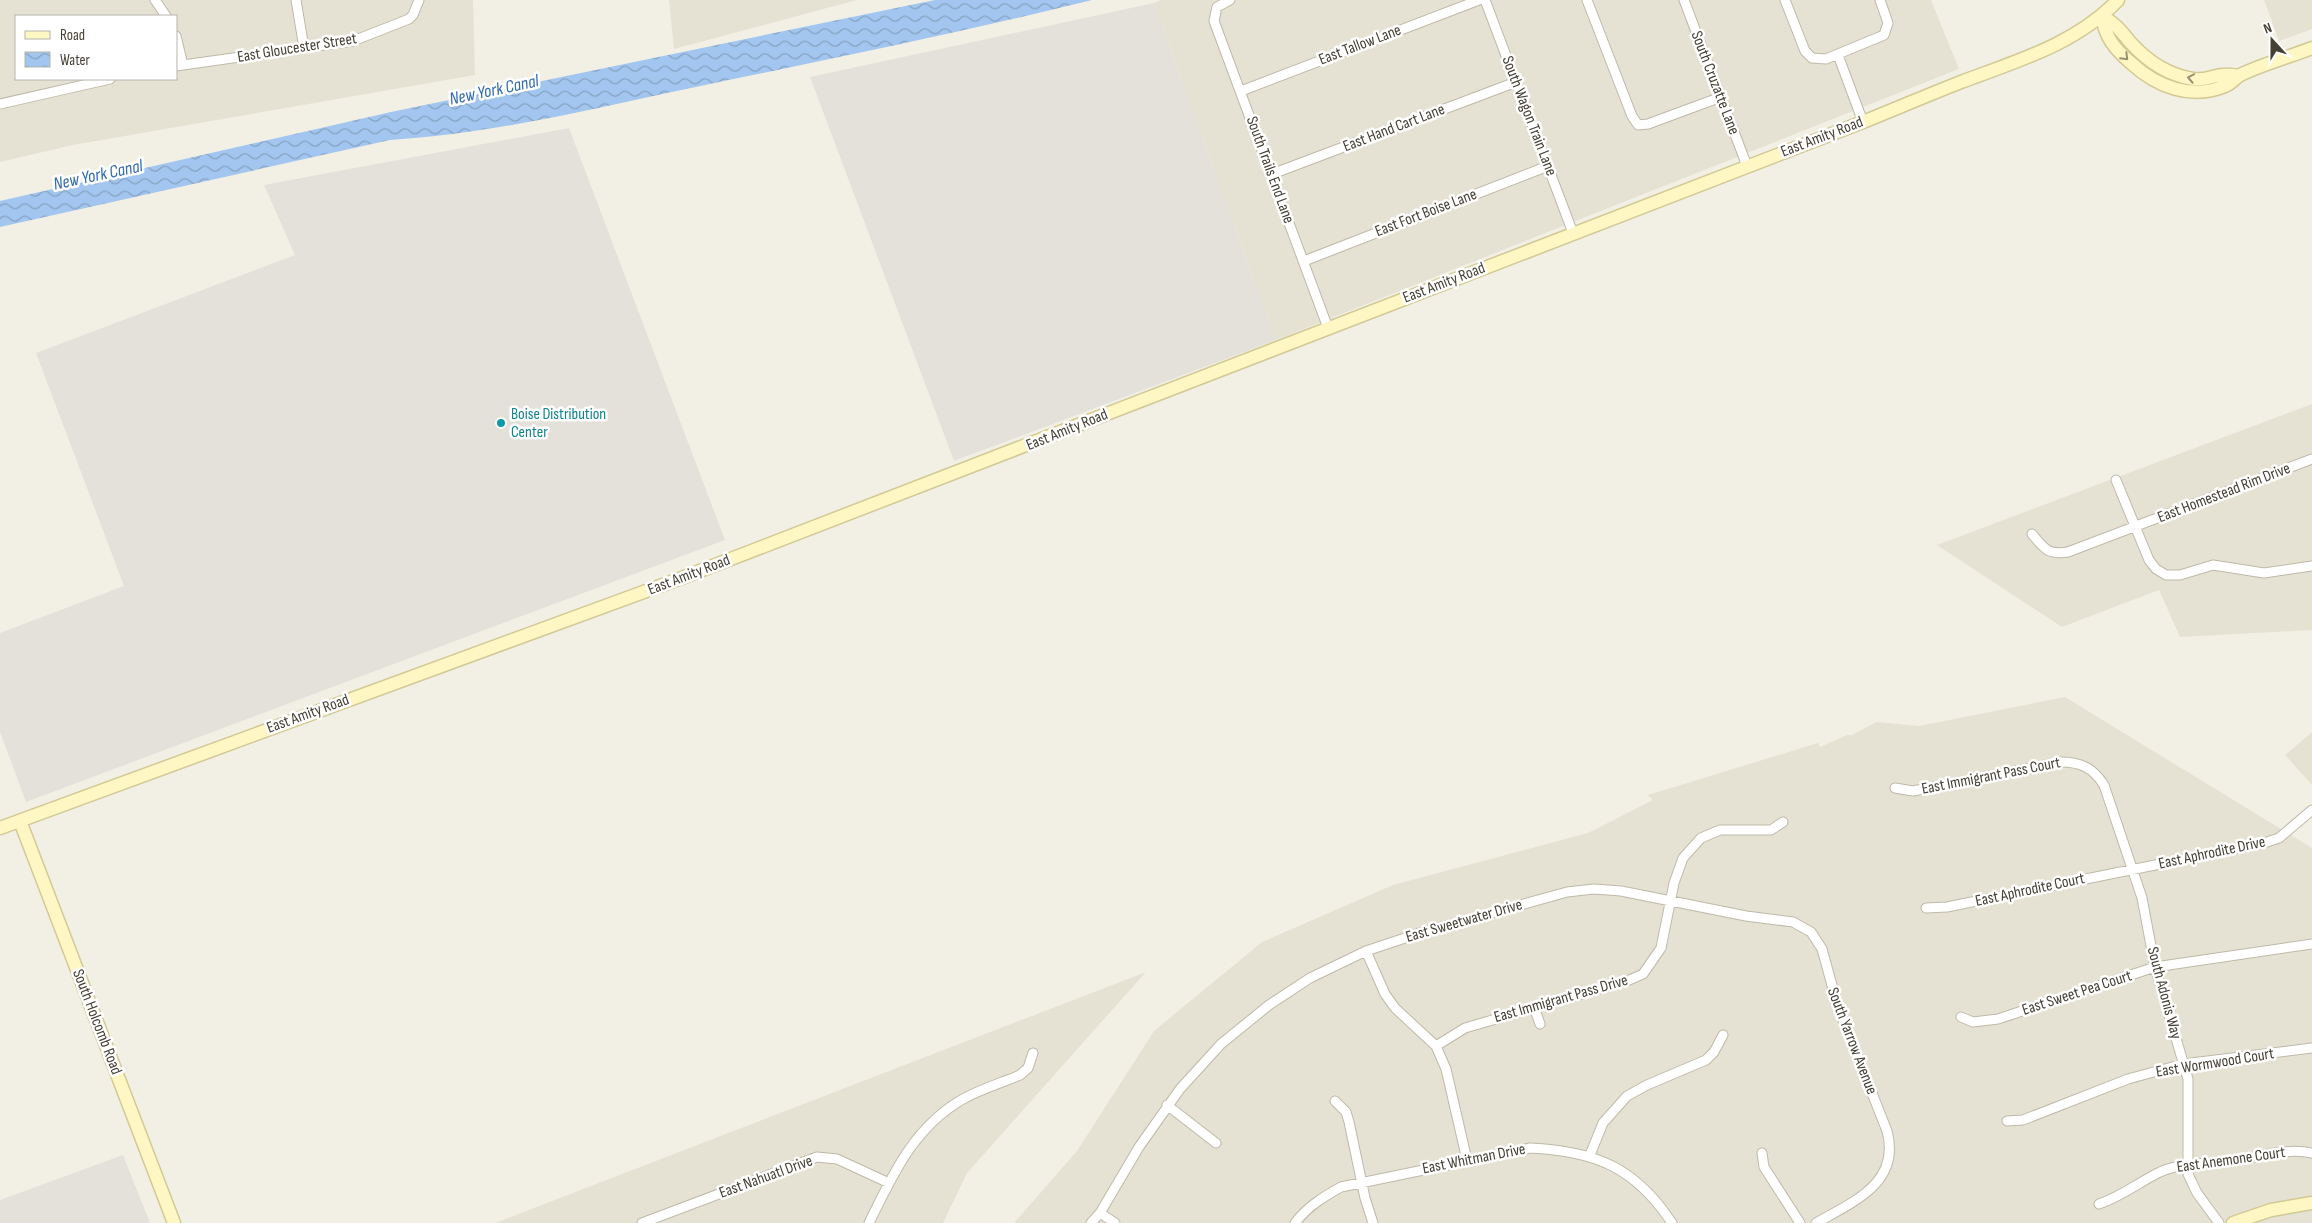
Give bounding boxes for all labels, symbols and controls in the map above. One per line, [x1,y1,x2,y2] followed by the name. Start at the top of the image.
[15,15,178,80] legend
[2247,15,2297,65] north arrow
[2261,19,2274,38] text: N
[1316,21,1404,69] street label: East Tallow Lane
[60,26,85,45] text: Road
[236,29,358,67] street label: East Gloucester Street
[1687,29,1743,137] street label: South Cruzatte Lane
[60,51,91,70] text: Water
[2119,51,2128,60] one-way arrow
[1497,54,1561,178] street label: South Wagon Train Lane
[447,70,541,110] water label: New York Canal
[2187,73,2196,84] one-way arrow
[1341,100,1447,156] street label: East Hand Cart Lane
[1778,113,1866,161] street label: East Amity Road
[1242,114,1298,226] street label: South Trails End Lane
[51,155,145,195] water label: New York Canal
[1373,185,1479,241] street label: East Fort Boise Lane
[1400,259,1488,307] street label: East Amity Road
[511,405,606,442] place label: Boise Distribution Center
[1023,405,1111,455] street label: East Amity Road
[495,417,507,429] marker: Boise Distribution Center
[2155,459,2293,527] street label: East Homestead Rim Drive
[645,551,733,599] street label: East Amity Road
[264,690,352,738] street label: East Amity Road
[1920,753,2062,799] street label: East Immigrant Pass Court
[2157,832,2267,874] street label: East Aphrodite Drive
[1974,869,2087,911] street label: East Aphrodite Court
[1404,895,1524,947] street label: East Sweetwater Drive
[2143,945,2185,1041] street label: South Adonis Way
[2020,966,2134,1020] street label: East Sweet Pea Court
[68,967,126,1077] street label: South Holcomb Road
[1492,971,1630,1027] street label: East Immigrant Pass Drive
[1823,985,1881,1097] street label: South Yarrow Avenue
[2155,1044,2276,1082] street label: East Wormwood Court
[1421,1140,1527,1178] street label: East Whitman Drive
[2175,1143,2287,1177] street label: East Anemone Court
[717,1151,815,1203] street label: East Nahuatl Drive

